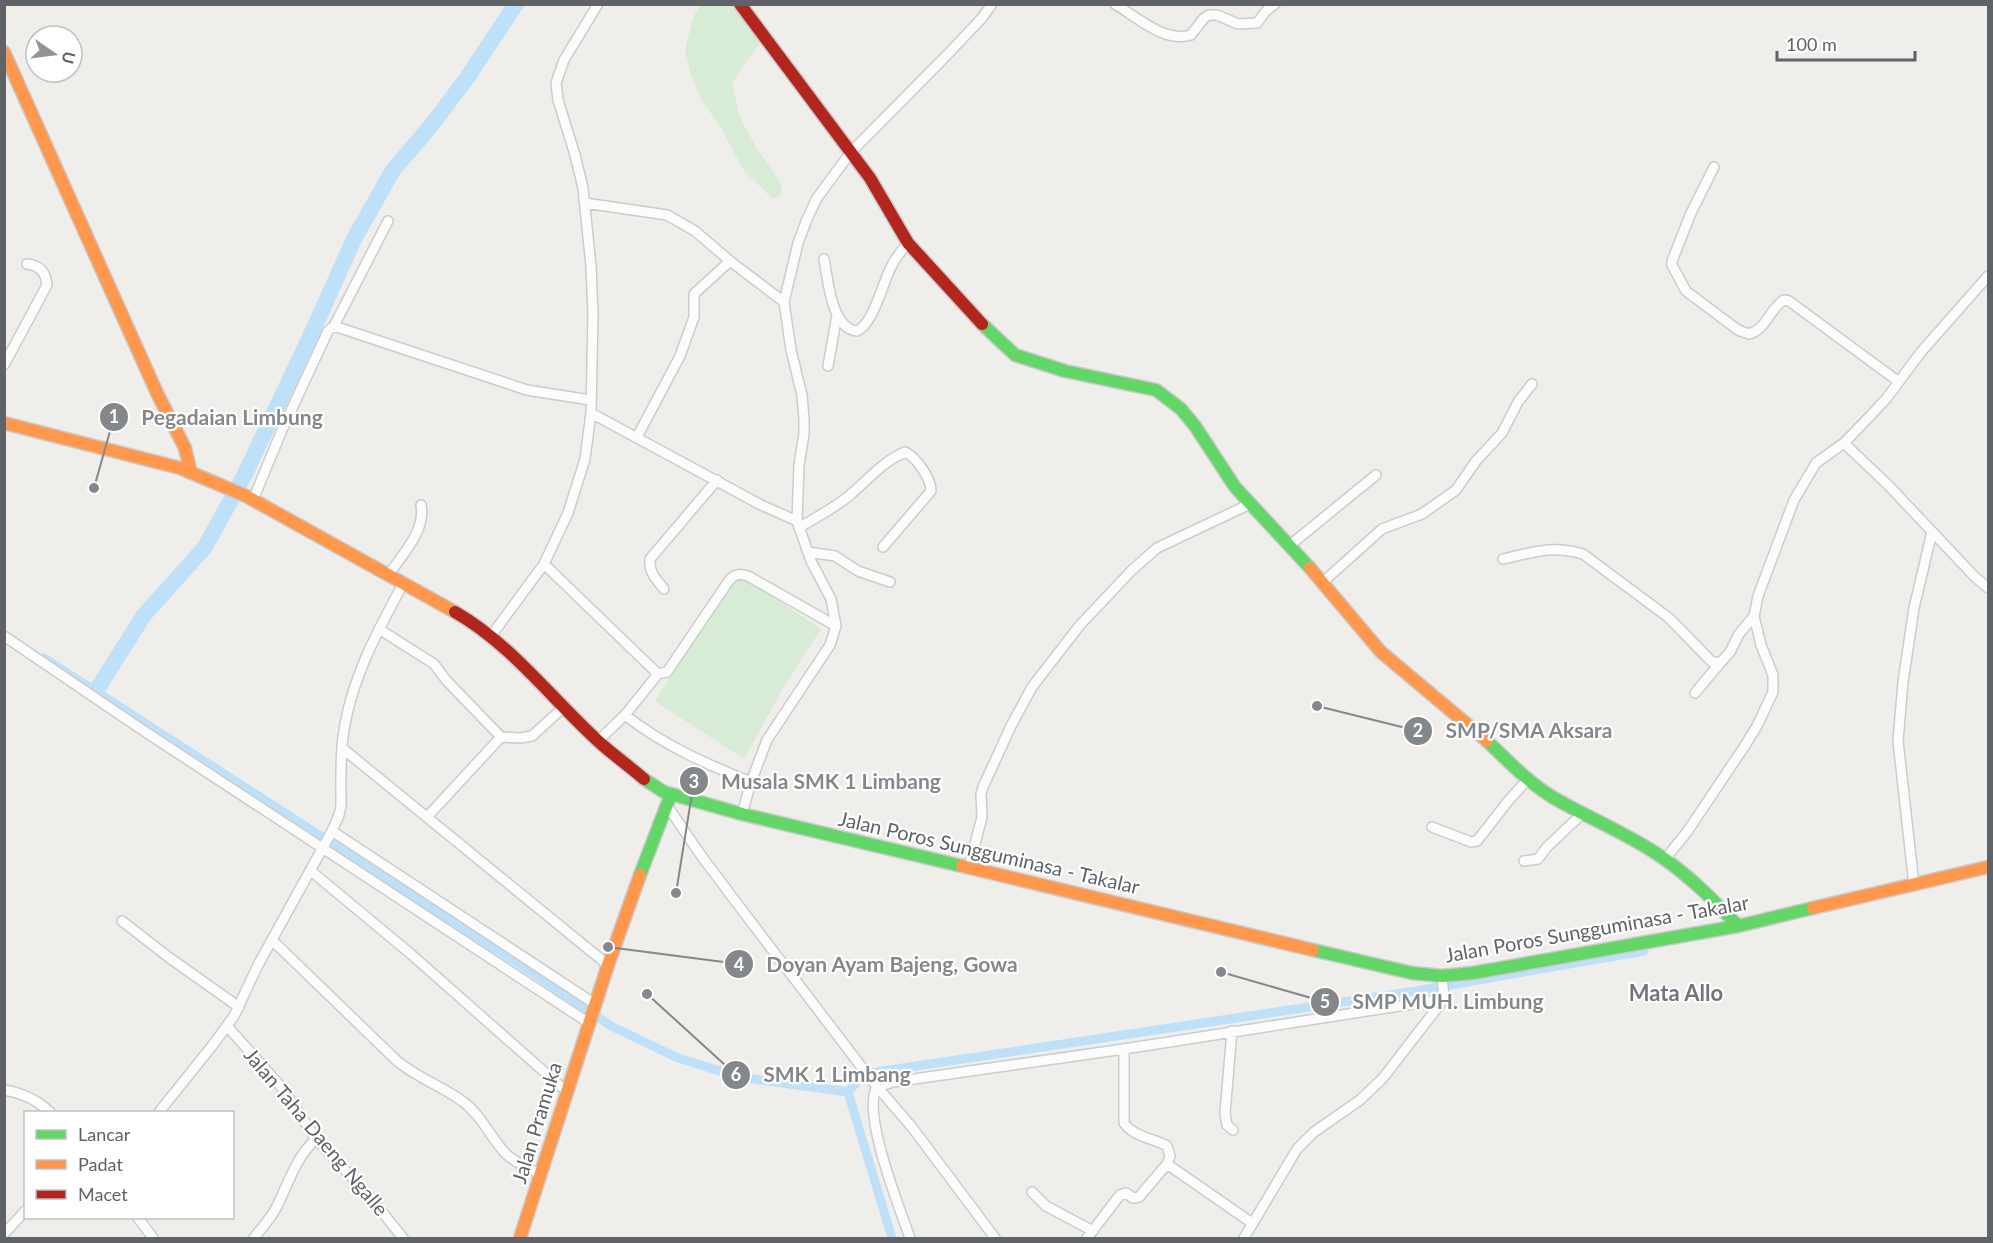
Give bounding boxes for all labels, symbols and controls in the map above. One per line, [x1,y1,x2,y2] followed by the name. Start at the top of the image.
[24,24,84,84] north arrow
[1777,24,1915,62] scale bar
[1786,33,1837,55] text: 100 m
[58,50,80,66] text: U
[99,398,334,437] callout: Pegadaian Limbung
[141,404,323,429] text: Pegadaian Limbung
[109,405,119,427] text: 1
[1403,711,1626,750] callout: SMP/SMA Aksara
[1446,717,1612,742] text: SMP/SMA Aksara
[1413,719,1423,741] text: 2
[679,762,953,801] callout: Musala SMK 1 Limbang
[721,768,941,793] text: Musala SMK 1 Limbang
[689,770,699,792] text: 3
[836,806,1143,899] street label: Jalan Poros Sungguminasa - Takalar
[1443,889,1751,967] street label: Jalan Poros Sungguminasa - Takalar
[724,945,1030,984] callout: Doyan Ayam Bajeng, Gowa
[766,951,1018,976] text: Doyan Ayam Bajeng, Gowa
[734,953,744,975] text: 4
[1629,979,1723,1006] district label: Mata Allo
[1310,983,1556,1022] callout: SMP MUH. Limbung
[1352,988,1544,1013] text: SMP MUH. Limbung
[1320,990,1330,1012] text: 5
[240,1043,394,1220] street label: Jalan Taha Daeng Ngalle
[721,1055,922,1094] callout: SMK 1 Limbang
[506,1059,566,1186] street label: Jalan Pramuka
[763,1061,911,1086] text: SMK 1 Limbang
[731,1063,741,1085] text: 6
[24,1111,234,1219] legend
[78,1123,131,1145] text: Lancar
[78,1153,123,1175] text: Padat
[78,1183,128,1205] text: Macet

